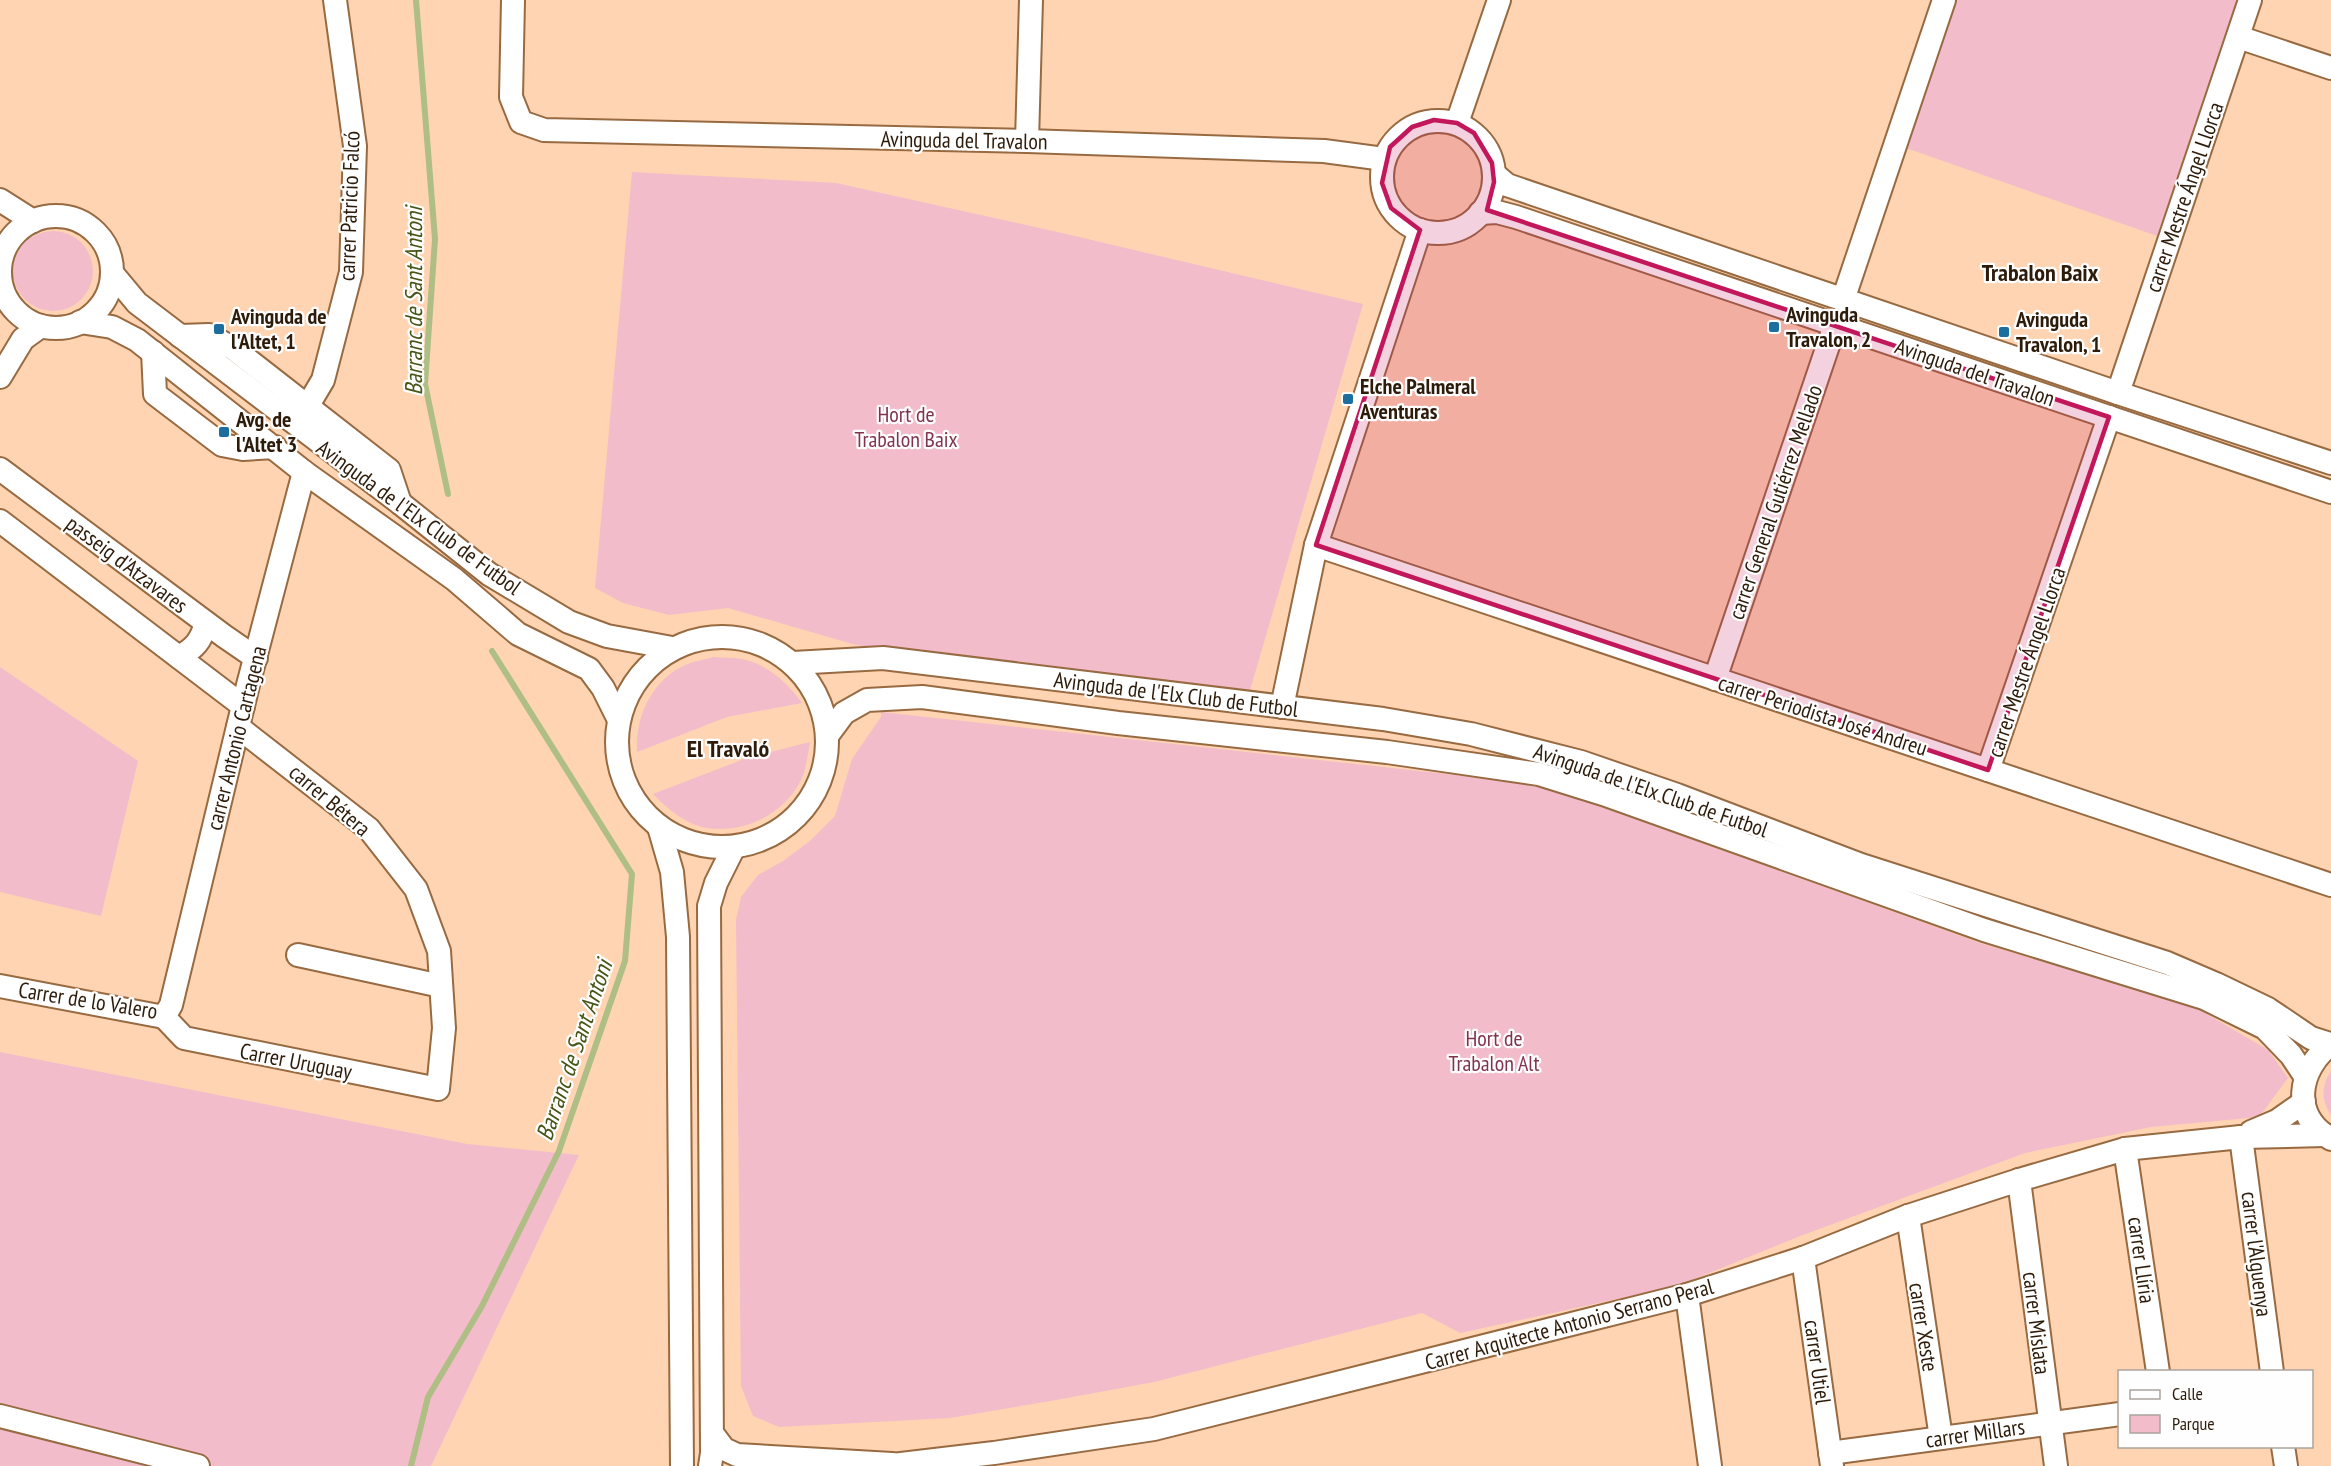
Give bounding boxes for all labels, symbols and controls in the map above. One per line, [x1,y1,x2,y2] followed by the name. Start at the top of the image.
[2138,98,2230,296] street label: carrer Mestre Ángel Llorca
[880,125,1048,155] street label: Avinguda del Travalon
[332,130,366,282] street label: carrer Patricio Falcó
[398,204,429,395] water label: Barranc de Sant Antoni
[1982,257,2099,288] district label: Trabalon Baix
[1785,300,1871,353] place label: Avinguda Travalon, 2
[230,302,327,355] place label: Avinguda de l'Altet, 1
[2015,305,2101,358] place label: Avinguda Travalon, 1
[1767,320,1781,334] marker: Avinguda Travalon, 2
[212,322,226,336] marker: Avinguda de l'Altet, 1
[1997,325,2011,339] marker: Avinguda Travalon, 1
[1891,332,2059,412] street label: Avinguda del Travalon
[1359,372,1476,425] place label: Elche Palmeral Aventuras
[1722,381,1828,623] street label: carrer General Gutiérrez Mellado
[1341,392,1355,406] marker: Elche Palmeral Aventuras
[854,400,958,453] park label: Hort de Trabalon Baix
[235,405,297,458] place label: Avg. de l'Altet 3
[217,425,231,439] marker: Avg. de l'Altet 3
[311,433,527,601] street label: Avinguda de l'Elx Club de Futbol
[61,509,193,619] street label: passeig d'Atzavares
[1980,563,2072,761] street label: carrer Mestre Ángel Llorca
[200,643,272,833] street label: carrer Antonio Cartagena
[1052,665,1301,723] street label: Avinguda de l'Elx Club de Futbol
[1715,668,1931,762] street label: carrer Periodista José Andreu
[687,733,770,764] district label: El Travaló
[1530,737,1773,844] street label: Avinguda de l'Elx Club de Futbol
[284,758,376,842] street label: carrer Bétera
[529,953,620,1144] water label: Barranc de Sant Antoni
[17,975,159,1025] street label: Carrer de lo Valero
[1448,1024,1540,1077] park label: Hort de Trabalon Alt
[238,1036,355,1086] street label: Carrer Uruguay
[2235,1190,2279,1318] street label: carrer l'Alguenya
[2122,1215,2162,1305] street label: carrer Llíria
[2017,1270,2057,1376] street label: carrer Mislata
[1422,1272,1717,1376] street label: Carrer Arquitecte Antonio Serrano Peral
[1903,1281,1945,1373] street label: carrer Xeste
[1798,1318,1838,1407] street label: carrer Utiel
[2118,1370,2313,1448] legend
[2172,1382,2203,1405] text: Calle
[1924,1412,2026,1454] street label: carrer Millars
[2172,1412,2215,1435] text: Parque

